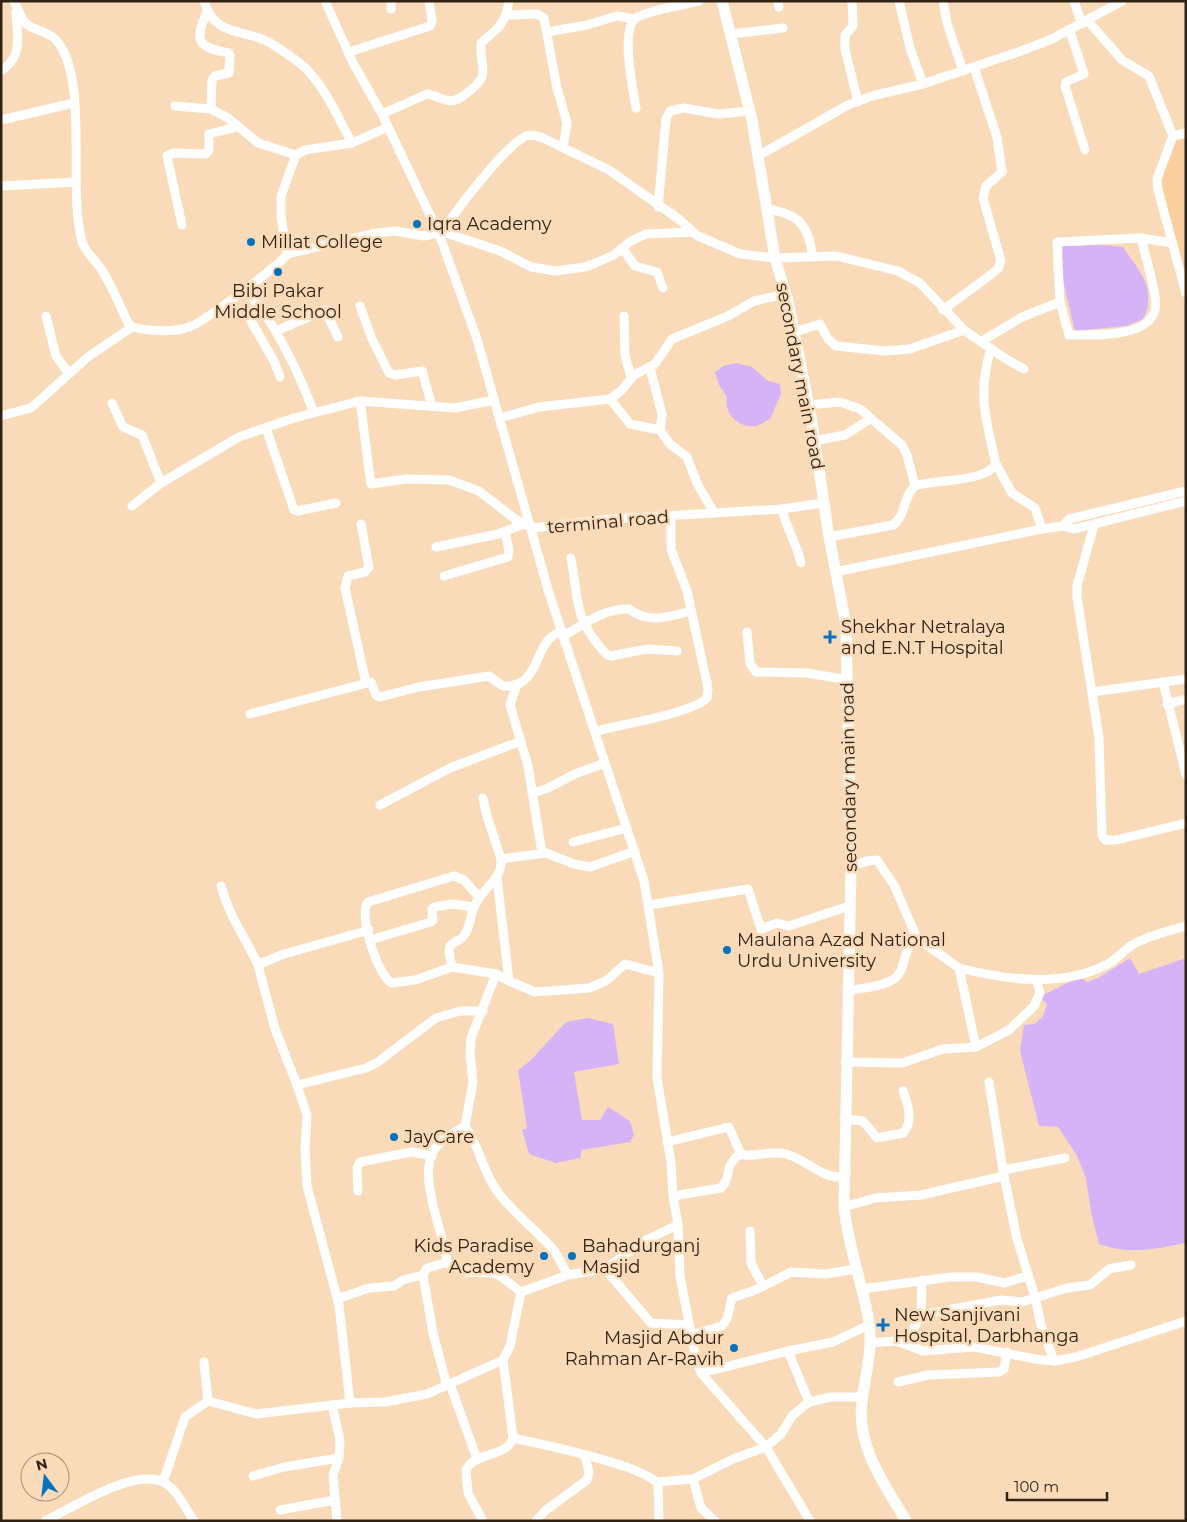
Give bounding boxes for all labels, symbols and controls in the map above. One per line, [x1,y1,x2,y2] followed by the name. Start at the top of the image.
[427,213,552,235] place label: Iqra Academy
[411,218,423,230] marker: Iqra Academy
[261,231,383,253] place label: Millat College
[245,236,257,248] marker: Millat College
[272,266,284,278] marker: Bibi Pakar Middle School
[214,280,342,323] place label: Bibi Pakar Middle School
[771,281,829,471] street label: secondary main road
[546,506,670,538] street label: terminal road
[841,616,1006,659] place label: Shekhar Netralaya and E.N.T Hospital
[823,630,837,644] marker: Shekhar Netralaya and E.N.T Hospital
[836,682,862,872] street label: secondary main road
[737,929,946,972] place label: Maulana Azad National Urdu University
[721,944,733,956] marker: Maulana Azad National Urdu University
[403,1126,474,1148] place label: JayCare
[388,1131,400,1143] marker: JayCare
[414,1235,534,1278] place label: Kids Paradise Academy
[582,1235,700,1278] place label: Bahadurganj Masjid
[538,1250,550,1262] marker: Kids Paradise Academy
[566,1250,578,1262] marker: Bahadurganj Masjid
[894,1304,1079,1347] place label: New Sanjivani Hospital, Darbhanga
[876,1318,890,1332] marker: New Sanjivani Hospital, Darbhanga
[565,1327,724,1370] place label: Masjid Abdur Rahman Ar-Ravih
[728,1342,740,1354] marker: Masjid Abdur Rahman Ar-Ravih
[20,1452,70,1502] north arrow
[34,1454,49,1475] text: N
[1007,1470,1107,1502] scale bar
[1014,1477,1059,1496] text: 100 m

